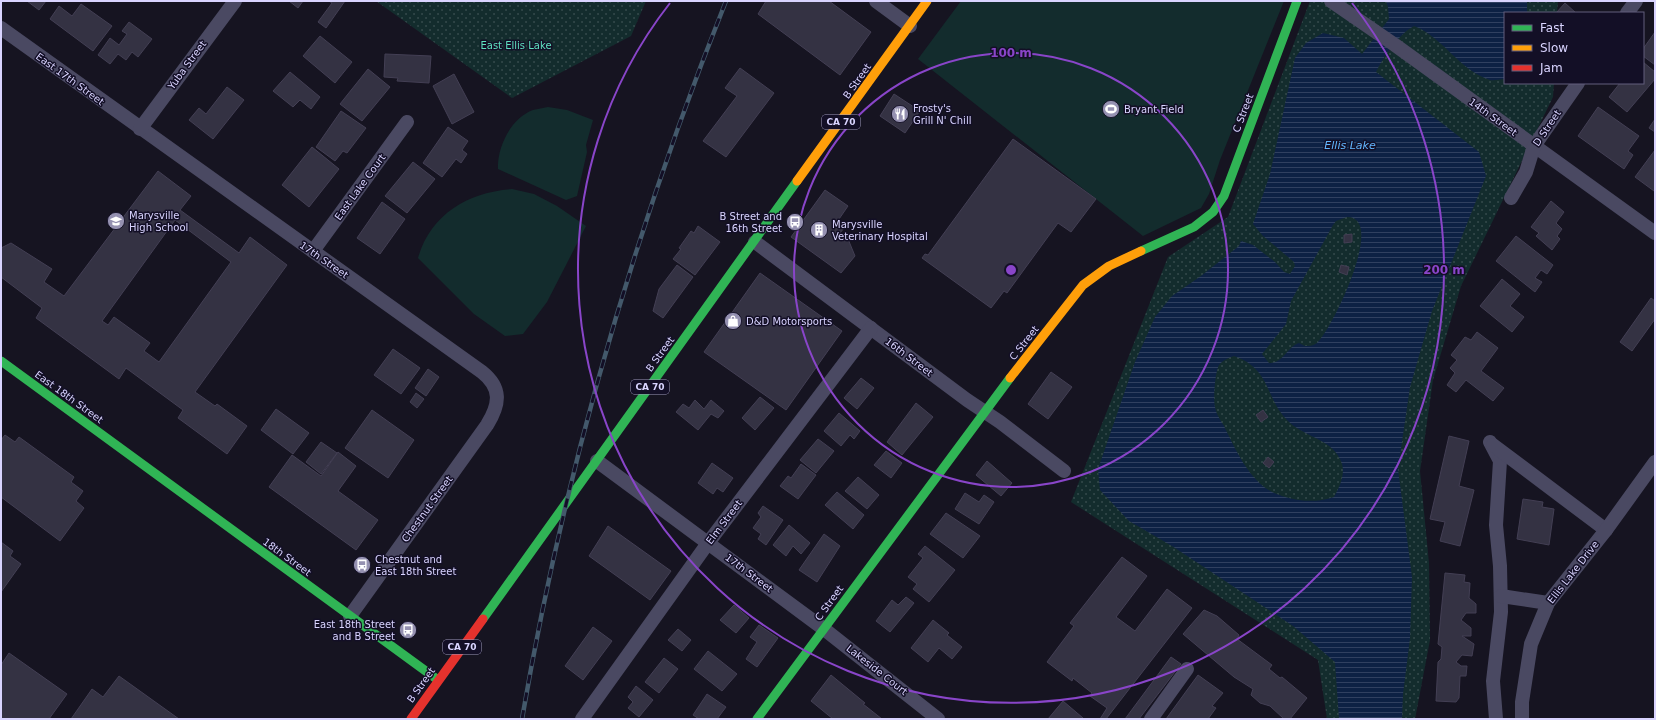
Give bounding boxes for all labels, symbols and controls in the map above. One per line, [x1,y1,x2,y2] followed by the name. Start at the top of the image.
[1504,12,1644,84] legend
[1540,21,1564,35] text: Fast
[165,39,208,92] street label: Yuba Street
[480,40,552,51] park label: East Ellis Lake
[1540,41,1568,55] text: Slow
[990,46,1032,60] text: 100 m
[34,51,106,107] street label: East 17th Street
[841,61,873,101] street label: B Street
[1539,61,1563,75] text: Jam
[1231,92,1255,134] street label: C Street
[1467,96,1519,138] street label: 14th Street
[1101,99,1121,119] sports icon: Bryant Field
[913,103,971,126] place label: Frosty's Grill N' Chill
[890,104,910,124] restaurant icon: Frosty's Grill N' Chill
[1124,104,1184,115] place label: Bryant Field
[1531,108,1563,148] street label: D Street
[822,115,860,129] road number: CA 70
[1324,139,1376,152] water label: Ellis Lake
[332,152,388,222] street label: East Lake Court
[129,210,188,233] place label: Marysville High School
[106,211,126,231] school or university icon: Marysville High School
[720,211,782,234] place label: B Street and 16th Street
[785,212,805,232] bus stop icon: B Street and 16th Street
[832,219,928,242] place label: Marysville Veterinary Hospital
[809,220,829,240] building icon: Marysville Veterinary Hospital
[298,239,350,281] street label: 17th Street
[1004,263,1018,277] centre of rings
[1423,263,1465,277] text: 200 m
[723,311,743,331] shop icon: D&D Motorsports
[746,316,832,327] place label: D&D Motorsports
[1007,324,1041,362] street label: C Street
[644,334,676,374] street label: B Street
[883,336,935,378] street label: 16th Street
[33,369,105,425] street label: East 18th Street
[631,380,669,394] road number: CA 70
[399,474,455,544] street label: Chestnut Street
[704,498,744,546] street label: Elm Street
[261,536,313,578] street label: 18th Street
[1545,539,1601,605] street label: Ellis Lake Drive
[723,552,775,594] street label: 17th Street
[375,554,456,577] place label: Chestnut and East 18th Street
[352,555,372,575] bus stop icon: Chestnut and East 18th Street
[813,583,845,623] street label: C Street
[314,619,395,642] place label: East 18th Street and B Street
[398,620,418,640] bus stop icon: East 18th Street and B Street
[443,640,481,654] road number: CA 70
[844,643,910,697] street label: Lakeside Court
[405,665,437,705] street label: B Street

